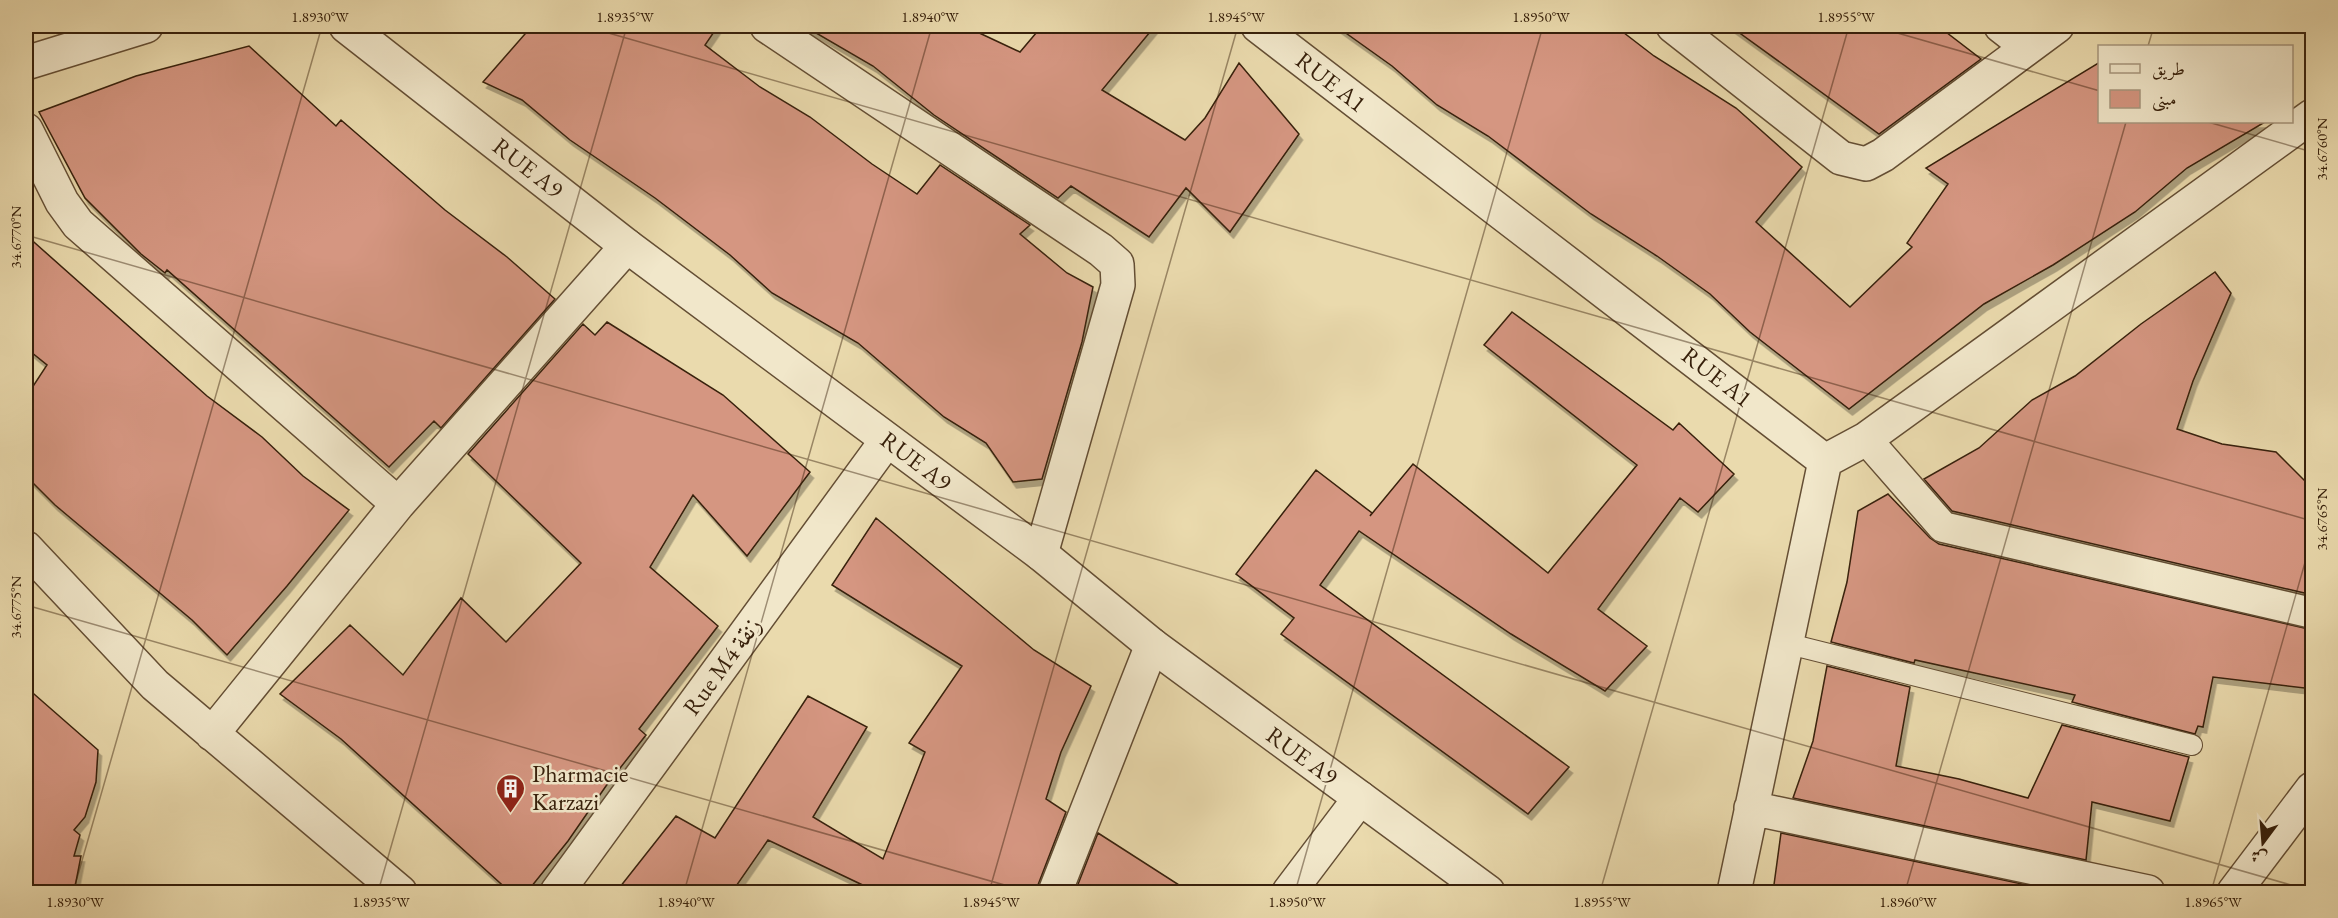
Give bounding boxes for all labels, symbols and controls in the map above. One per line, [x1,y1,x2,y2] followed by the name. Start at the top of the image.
[291,7,349,26] text: 1.8930°W
[596,7,654,26] text: 1.8935°W
[901,7,959,26] text: 1.8940°W
[1207,7,1265,26] text: 1.8945°W
[1512,7,1570,26] text: 1.8950°W
[1817,7,1875,26] text: 1.8955°W
[1290,44,1373,119] street label: RUE A1
[2098,45,2293,123] legend
[2152,57,2185,81] text: طريق
[2152,87,2177,112] text: مبنى
[2312,117,2331,180] text: 34.6760°N
[487,130,570,205] street label: RUE A9
[6,205,25,268] text: 34.6770°N
[1676,339,1759,414] street label: RUE A1
[875,424,958,498] street label: RUE A9
[2312,487,2331,550] text: 34.6765°N
[6,575,25,638] text: 34.6775°N
[675,610,768,721] street label: Rue M4 زنقة
[1260,719,1345,792] street label: RUE A9
[532,758,628,817] place label: Pharmacie Karzazi
[495,772,527,814] building icon: Pharmacie Karzazi
[2233,813,2293,873] north arrow
[2248,845,2270,869] text: ش
[46,892,104,911] text: 1.8930°W
[352,892,410,911] text: 1.8935°W
[657,892,715,911] text: 1.8940°W
[962,892,1020,911] text: 1.8945°W
[1268,892,1326,911] text: 1.8950°W
[1573,892,1631,911] text: 1.8955°W
[1879,892,1937,911] text: 1.8960°W
[2184,892,2242,911] text: 1.8965°W

